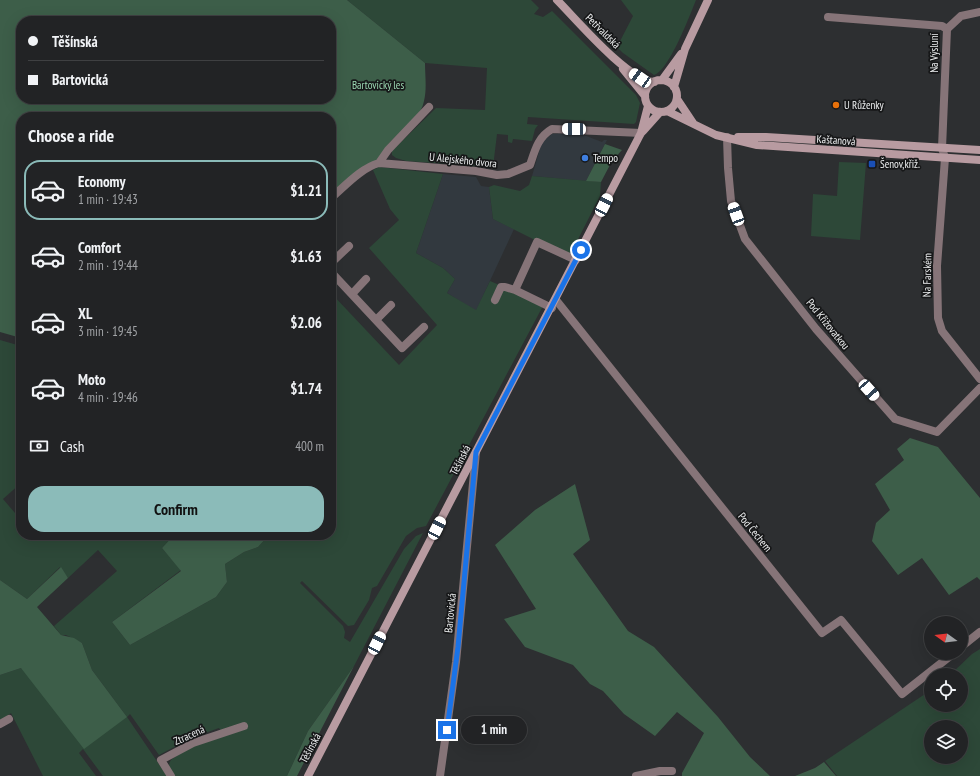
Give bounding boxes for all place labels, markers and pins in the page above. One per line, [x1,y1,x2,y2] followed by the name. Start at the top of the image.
[844,98,885,112] place label: U Růženky
[831,100,841,110] marker: U Růženky
[593,151,618,165] place label: Tempo
[580,153,590,163] marker: Tempo
[880,157,920,171] place label: Šenov,křiž.
[867,159,877,169] marker: Šenov,křiž.

